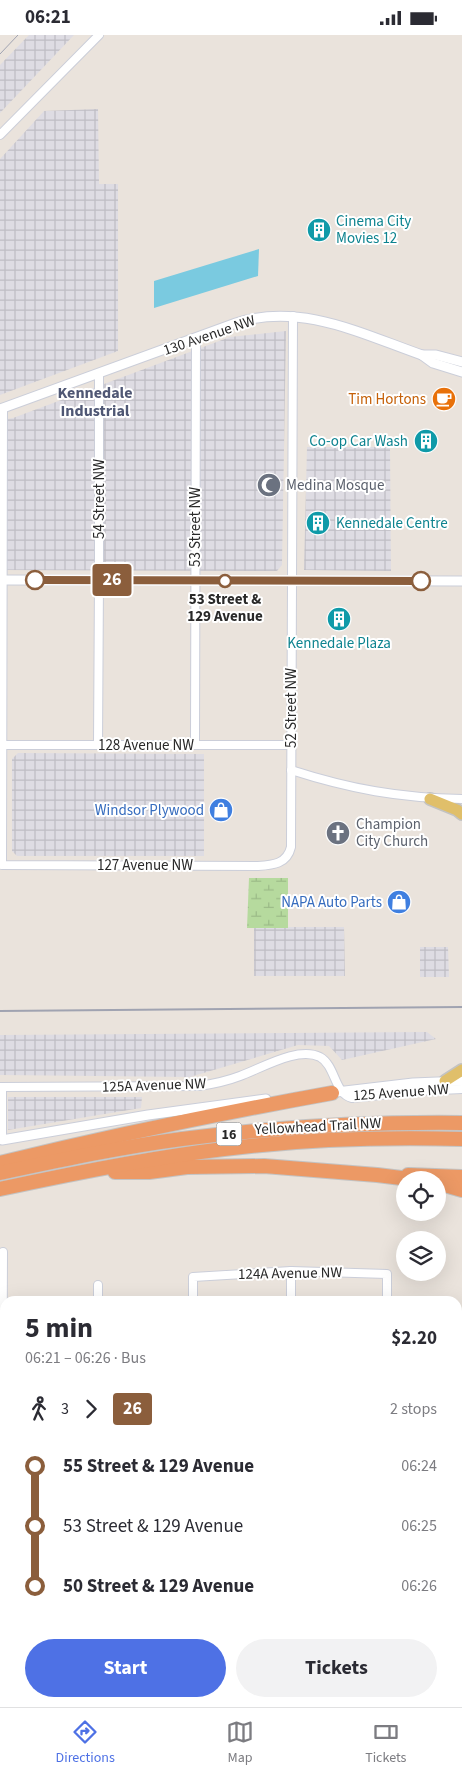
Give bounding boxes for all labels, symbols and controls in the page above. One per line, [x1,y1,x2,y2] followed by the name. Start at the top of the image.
[25,4,71,31] text: 06:21
[336,211,411,249] place label: Cinema City Movies 12
[306,217,332,243] building icon: Cinema City Movies 12
[160,310,258,361] street label: 130 Avenue NW
[58,382,132,422] district label: Kennedale Industrial
[431,386,457,412] cafe icon: Tim Hortons
[348,389,426,410] place label: Tim Hortons
[413,428,439,454] building icon: Co-op Car Wash
[309,431,408,452] place label: Co-op Car Wash
[89,459,110,539] street label: 54 Street NW
[256,472,282,498] mosque icon: Medina Mosque
[286,475,384,496] place label: Medina Mosque
[185,487,206,567] street label: 53 Street NW
[305,510,331,536] building icon: Kennedale Centre
[336,513,448,534] place label: Kennedale Centre
[90,564,134,596] line badge: 26
[102,567,122,592] text: 26
[25,570,45,590] unlabelled marker
[411,571,431,591] unlabelled marker
[218,574,232,588] marker: 53 Street & 129 Avenue
[187,589,263,627] place label: 53 Street & 129 Avenue
[326,606,352,632] building icon: Kennedale Plaza
[287,633,391,654] place label: Kennedale Plaza
[281,668,302,748] street label: 52 Street NW
[98,735,194,756] street label: 128 Avenue NW
[208,797,234,823] shop icon: Windsor Plywood
[95,800,204,821] place label: Windsor Plywood
[356,814,428,852] place label: Champion City Church
[325,820,351,846] church icon: Champion City Church
[97,855,193,876] street label: 127 Avenue NW
[386,889,412,915] shop icon: NAPA Auto Parts
[281,892,382,913] place label: NAPA Auto Parts
[102,1073,207,1098] street label: 125A Avenue NW
[352,1079,450,1106] street label: 125 Avenue NW
[253,1113,382,1140] street label: Yellowhead Trail NW
[216,1123,242,1145] road number: 16
[396,1171,446,1281] map controls
[396,1171,446,1221] button: locate
[396,1231,446,1281] button: layers
[238,1262,343,1285] street label: 124A Avenue NW
[25,1308,93,1348] text: 5 min
[391,1325,437,1352] text: $2.20
[25,1347,146,1369] text: 06:21 – 06:26 · Bus
[25,1395,53,1423] icon: walk
[77,1395,105,1423] icon: forward
[123,1396,142,1421] text: 26
[61,1398,69,1420] text: 3
[390,1398,437,1420] text: 2 stops
[63,1453,254,1480] text: 55 Street & 129 Avenue
[401,1455,437,1477] text: 06:24
[63,1513,243,1540] text: 53 Street & 129 Avenue
[401,1515,437,1537] text: 06:25
[63,1573,254,1600] text: 50 Street & 129 Avenue
[401,1575,437,1597] text: 06:26
[25,1639,226,1697] button: Start
[236,1639,437,1697] button: Tickets
[56,1718,115,1768] tab: Directions
[226,1718,254,1768] tab: Map
[365,1718,406,1768] tab: Tickets

